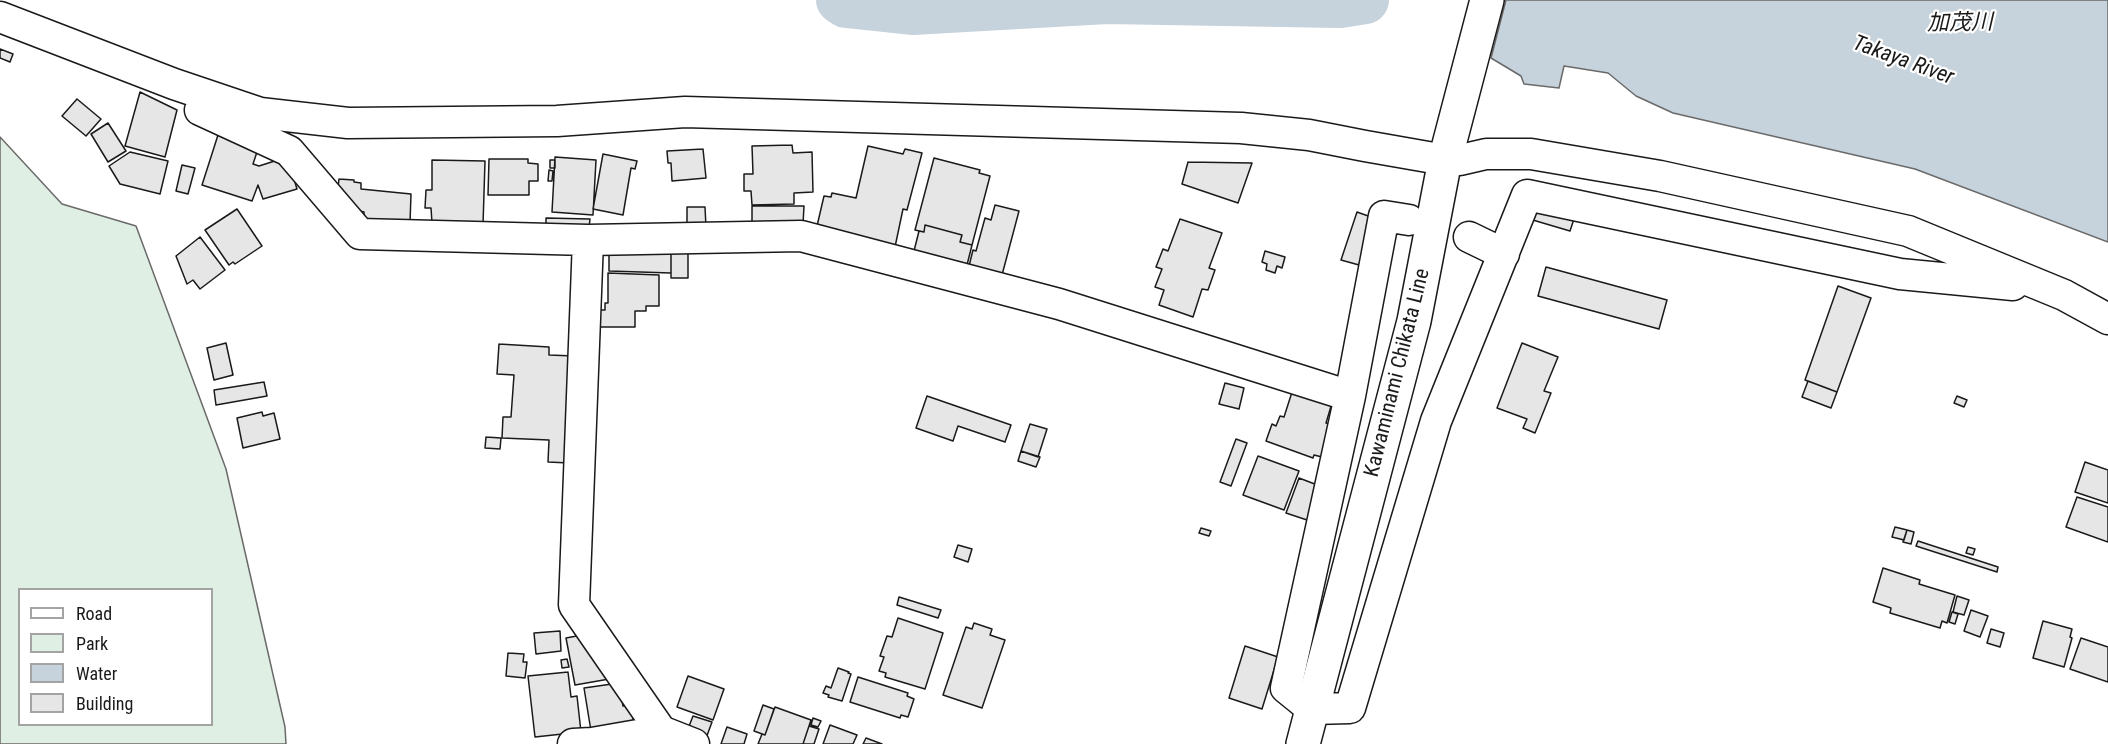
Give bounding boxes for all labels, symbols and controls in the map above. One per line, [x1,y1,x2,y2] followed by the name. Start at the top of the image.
[1927,10,1993,38] water label: 加茂川
[1849,31,1957,91] water label: Takaya River
[1360,266,1436,480] street label: Kawaminami Chikata Line
[18,588,213,726] legend
[76,603,112,624] text: Road
[76,633,108,654] text: Park
[76,663,117,684] text: Water
[76,693,133,714] text: Building

